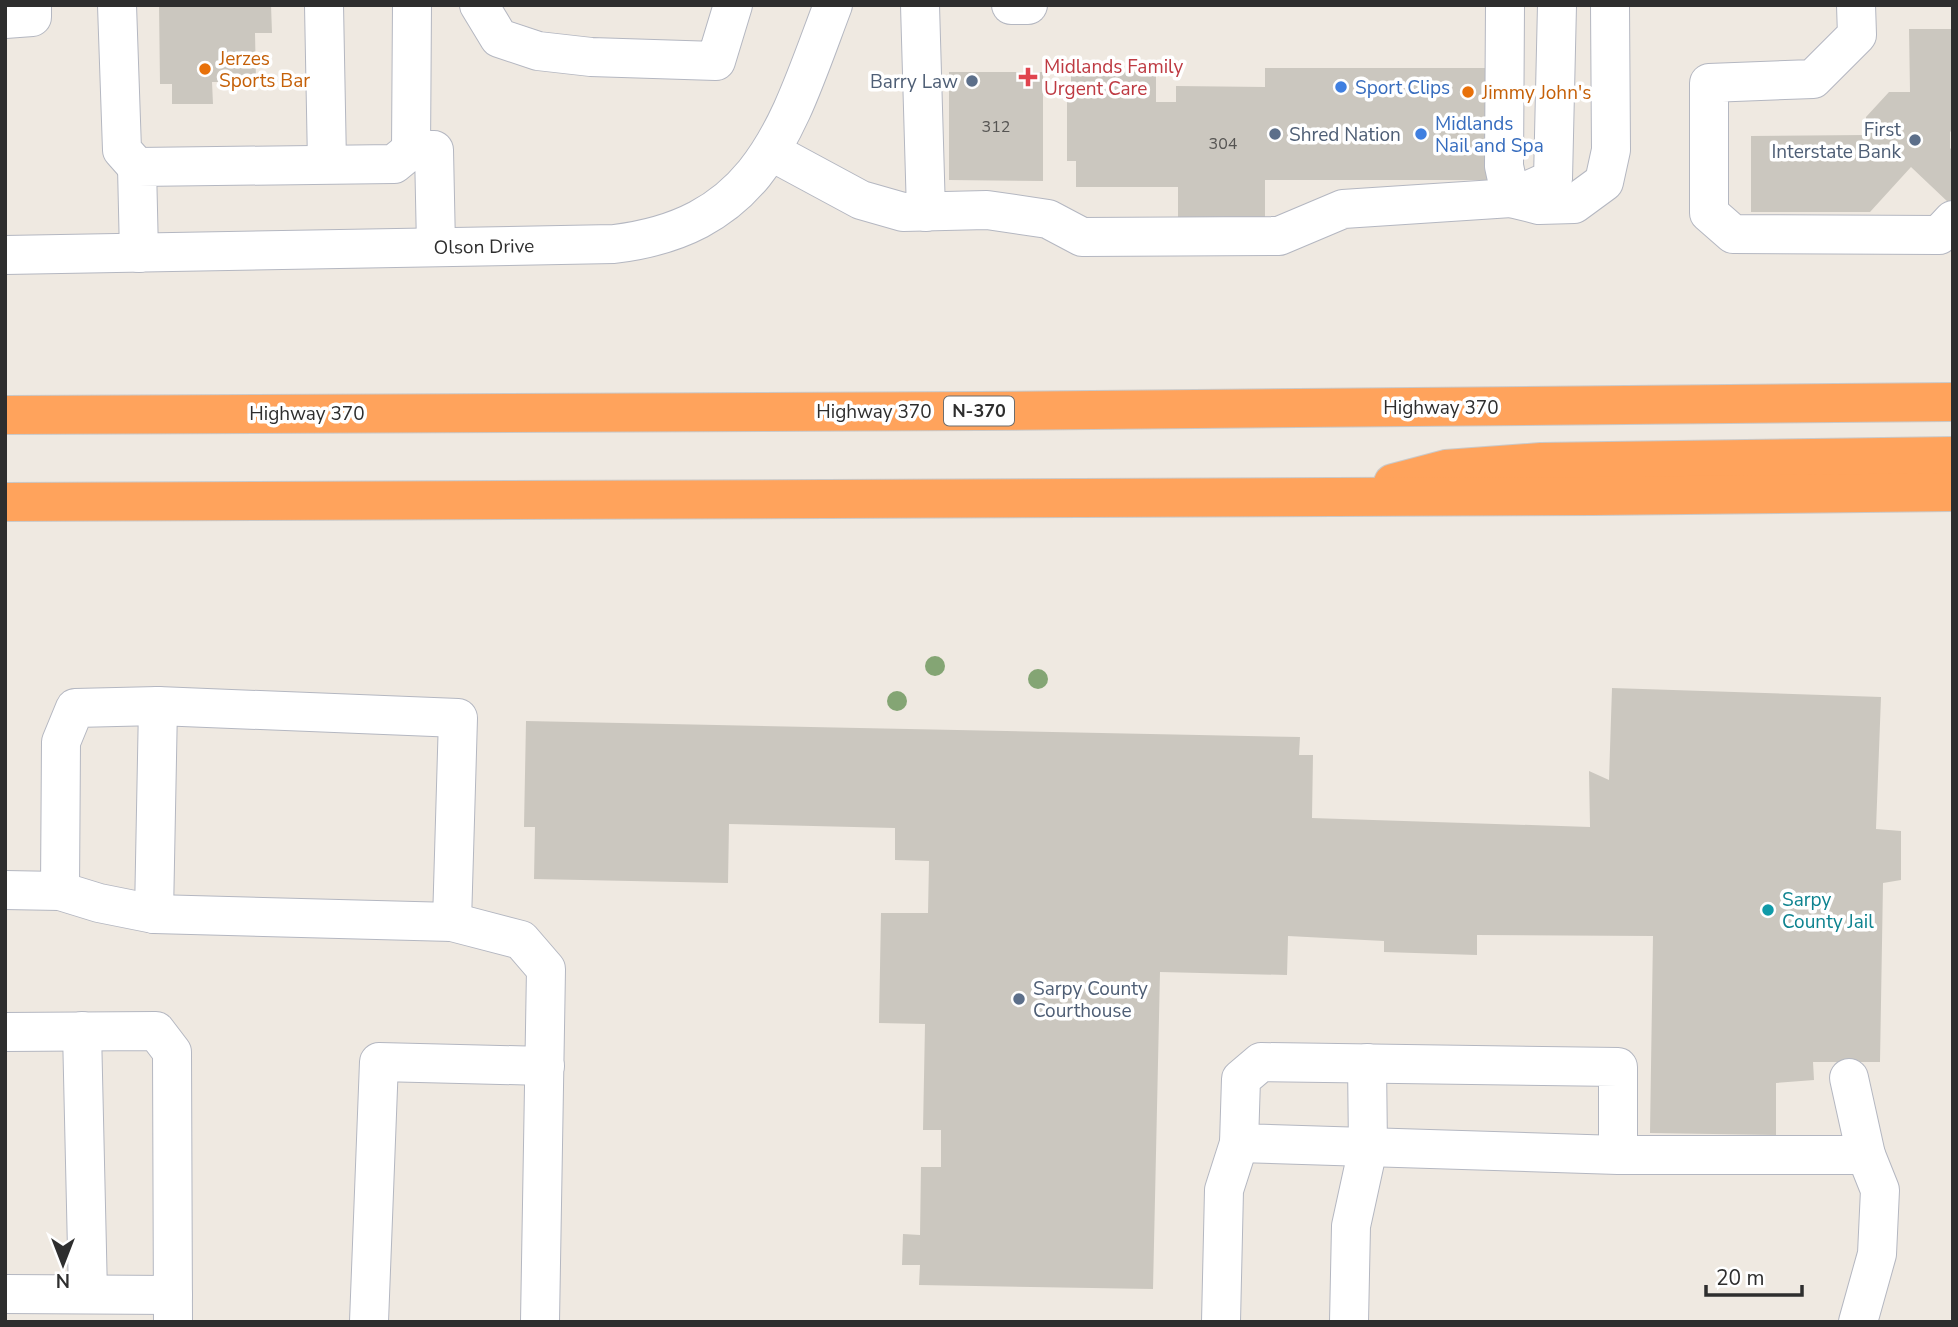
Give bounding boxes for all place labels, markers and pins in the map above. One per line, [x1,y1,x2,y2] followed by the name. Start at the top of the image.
[218,46,310,94] place label: Jerzes Sports Bar
[1044,54,1183,102] place label: Midlands Family Urgent Care
[197,61,213,77] marker: Jerzes Sports Bar
[1018,67,1038,87] marker: Midlands Family Urgent Care
[870,69,958,95] place label: Barry Law
[964,73,980,89] marker: Barry Law
[1355,75,1450,101] place label: Sport Clips
[1333,79,1349,95] marker: Sport Clips
[1481,80,1591,106] place label: Jimmy John's
[1460,84,1476,100] marker: Jimmy John's
[1435,111,1544,159] place label: Midlands Nail and Spa
[1771,117,1901,165] place label: First Interstate Bank
[1289,122,1401,148] place label: Shred Nation
[1267,126,1283,142] marker: Shred Nation
[1413,126,1429,142] marker: Midlands Nail and Spa
[1907,132,1923,148] marker: First Interstate Bank
[1782,887,1874,935] place label: Sarpy County Jail
[1760,902,1776,918] marker: Sarpy County Jail
[1033,976,1148,1024] place label: Sarpy County Courthouse
[1011,991,1027,1007] marker: Sarpy County Courthouse

